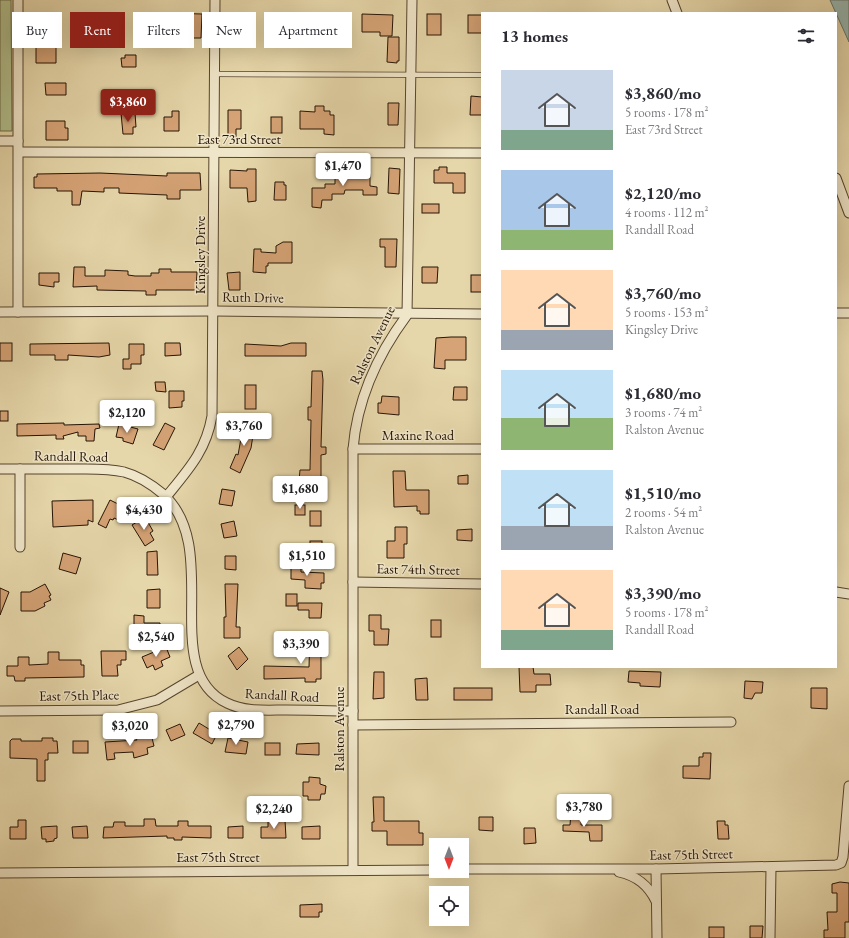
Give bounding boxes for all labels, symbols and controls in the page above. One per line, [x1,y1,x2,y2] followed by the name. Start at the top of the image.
[12,12,62,48] chip: Buy
[70,12,125,48] chip: Rent
[133,12,194,48] chip: Filters
[202,12,256,48] chip: New
[264,12,352,48] chip: Apartment
[501,25,568,47] text: 13 homes
[795,25,817,47] icon: filters
[625,82,701,104] text: $3,860/mo
[533,86,581,134] icon: home
[95,89,161,123] pin: $3,860
[110,93,146,110] text: $3,860
[625,104,709,121] text: 5 rooms · 178 m²
[625,121,703,138] text: East 73rd Street
[197,130,281,148] street label: East 73rd Street
[310,153,376,187] pin: $1,470
[325,157,361,174] text: $1,470
[625,182,701,204] text: $2,120/mo
[533,186,581,234] icon: home
[625,204,709,221] text: 4 rooms · 112 m²
[191,215,209,294] street label: Kingsley Drive
[625,221,694,238] text: Randall Road
[625,282,701,304] text: $3,760/mo
[533,286,581,334] icon: home
[222,287,285,307] street label: Ruth Drive
[345,302,399,387] street label: Ralston Avenue
[625,304,709,321] text: 5 rooms · 153 m²
[625,321,698,338] text: Kingsley Drive
[625,382,701,404] text: $1,680/mo
[533,386,581,434] icon: home
[94,400,160,434] pin: $2,120
[109,404,145,421] text: $2,120
[625,404,702,421] text: 3 rooms · 74 m²
[211,413,277,447] pin: $3,760
[226,417,262,434] text: $3,760
[625,421,704,438] text: Ralston Avenue
[382,426,455,444] street label: Maxine Road
[34,446,109,466] street label: Randall Road
[267,476,333,510] pin: $1,680
[282,480,318,497] text: $1,680
[625,482,701,504] text: $1,510/mo
[533,486,581,534] icon: home
[111,497,177,531] pin: $4,430
[126,501,162,518] text: $4,430
[625,504,702,521] text: 2 rooms · 54 m²
[625,521,704,538] text: Ralston Avenue
[274,543,340,577] pin: $1,510
[289,547,325,564] text: $1,510
[376,559,460,579] street label: East 74th Street
[625,582,701,604] text: $3,390/mo
[533,586,581,634] icon: home
[625,604,709,621] text: 5 rooms · 178 m²
[625,621,694,638] text: Randall Road
[123,624,189,658] pin: $2,540
[138,628,174,645] text: $2,540
[268,631,334,665] pin: $3,390
[283,635,319,652] text: $3,390
[244,684,321,706] street label: Randall Road
[39,685,120,705] street label: East 75th Place
[330,686,348,772] street label: Ralston Avenue
[565,700,640,718] street label: Randall Road
[203,712,269,746] pin: $2,790
[97,713,163,747] pin: $3,020
[218,716,254,733] text: $2,790
[112,717,148,734] text: $3,020
[551,794,617,828] pin: $3,780
[241,796,307,830] pin: $2,240
[566,798,602,815] text: $3,780
[256,800,292,817] text: $2,240
[429,838,469,878] north arrow
[429,838,469,926] map controls
[649,844,733,864] street label: East 75th Street
[176,848,260,866] street label: East 75th Street
[429,886,469,926] button: locate

